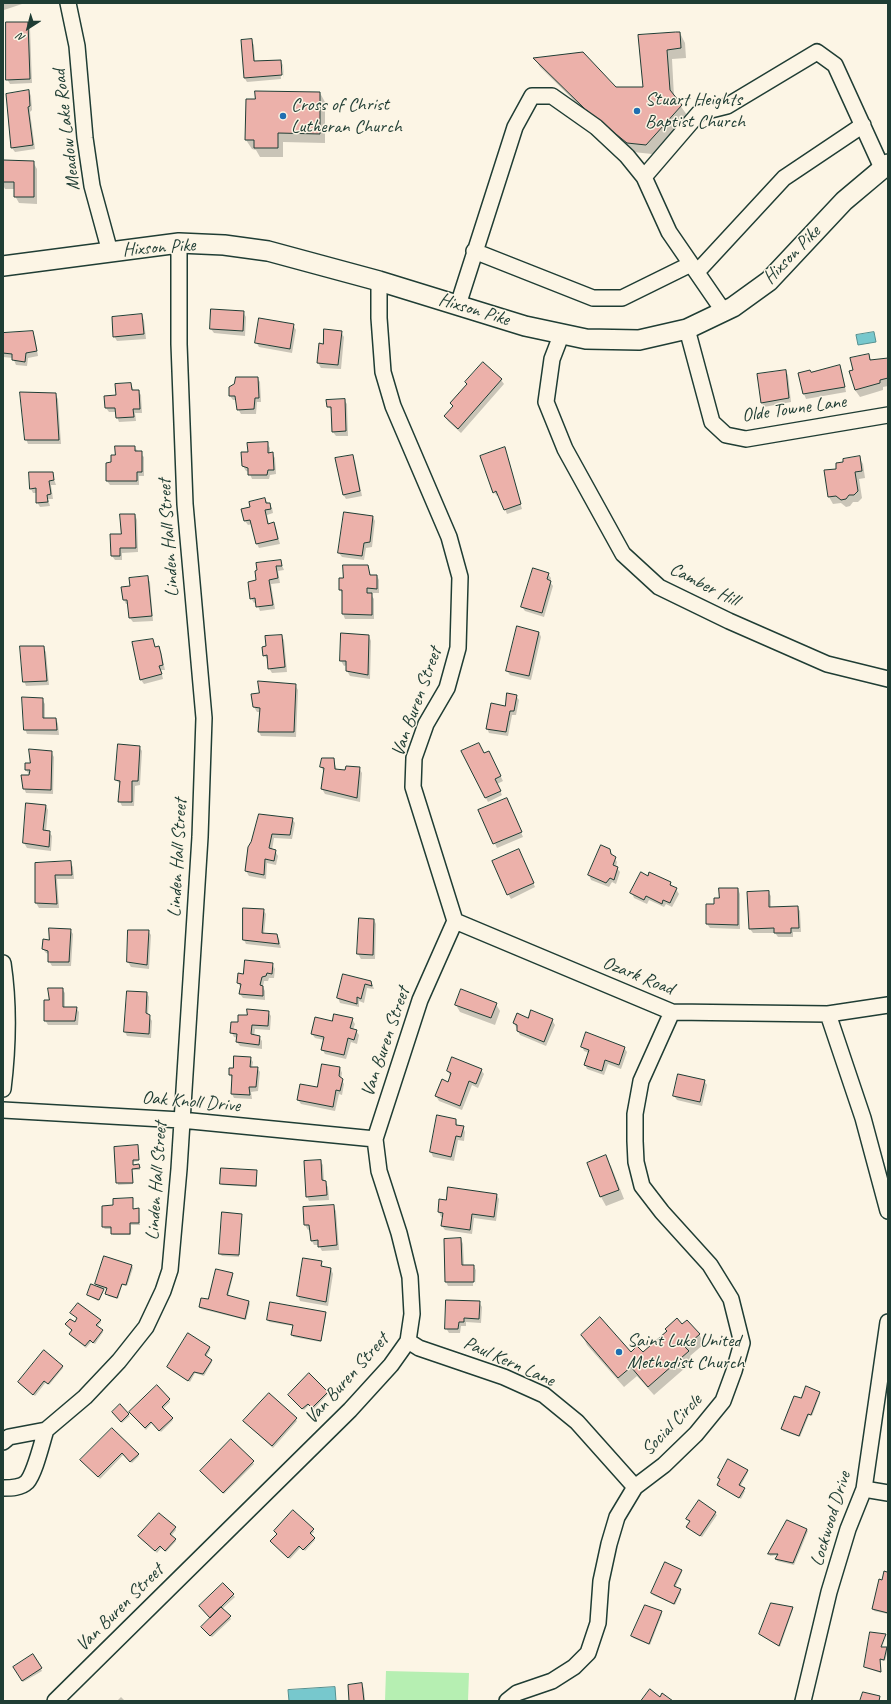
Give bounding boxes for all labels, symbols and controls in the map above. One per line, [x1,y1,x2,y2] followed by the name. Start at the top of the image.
[8,8,48,48] north arrow
[14,30,28,45] text: N
[48,68,86,192] street label: Meadow Lake Road
[645,89,745,133] place label: Stuart Heights Baptist Church
[291,94,402,138] place label: Cross of Christ Lutheran Church
[632,106,642,116] marker: Stuart Heights Baptist Church
[278,111,288,121] marker: Cross of Christ Lutheran Church
[758,221,826,289] street label: Hixson Pike
[122,234,196,262] street label: Hixson Pike
[436,288,512,332] street label: Hixson Pike
[740,390,848,428] street label: Olde Towne Lane
[153,478,185,598] street label: Linden Hall Street
[666,558,742,612] street label: Camber Hill
[387,644,447,760] street label: Van Buren Street
[164,798,192,918] street label: Linden Hall Street
[599,951,677,1001] street label: Ozark Road
[357,984,415,1100] street label: Van Buren Street
[141,1086,241,1118] street label: Oak Knoll Drive
[141,1121,173,1241] street label: Linden Hall Street
[300,1329,394,1429] street label: Van Buren Street
[627,1330,744,1374] place label: Saint Luke United Methodist Church
[460,1332,558,1392] street label: Paul Kern Lane
[614,1347,624,1357] marker: Saint Luke United Methodist Church
[637,1389,707,1461] street label: Social Circle
[806,1469,856,1569] street label: Lockwood Drive
[72,1560,168,1656] street label: Van Buren Street

